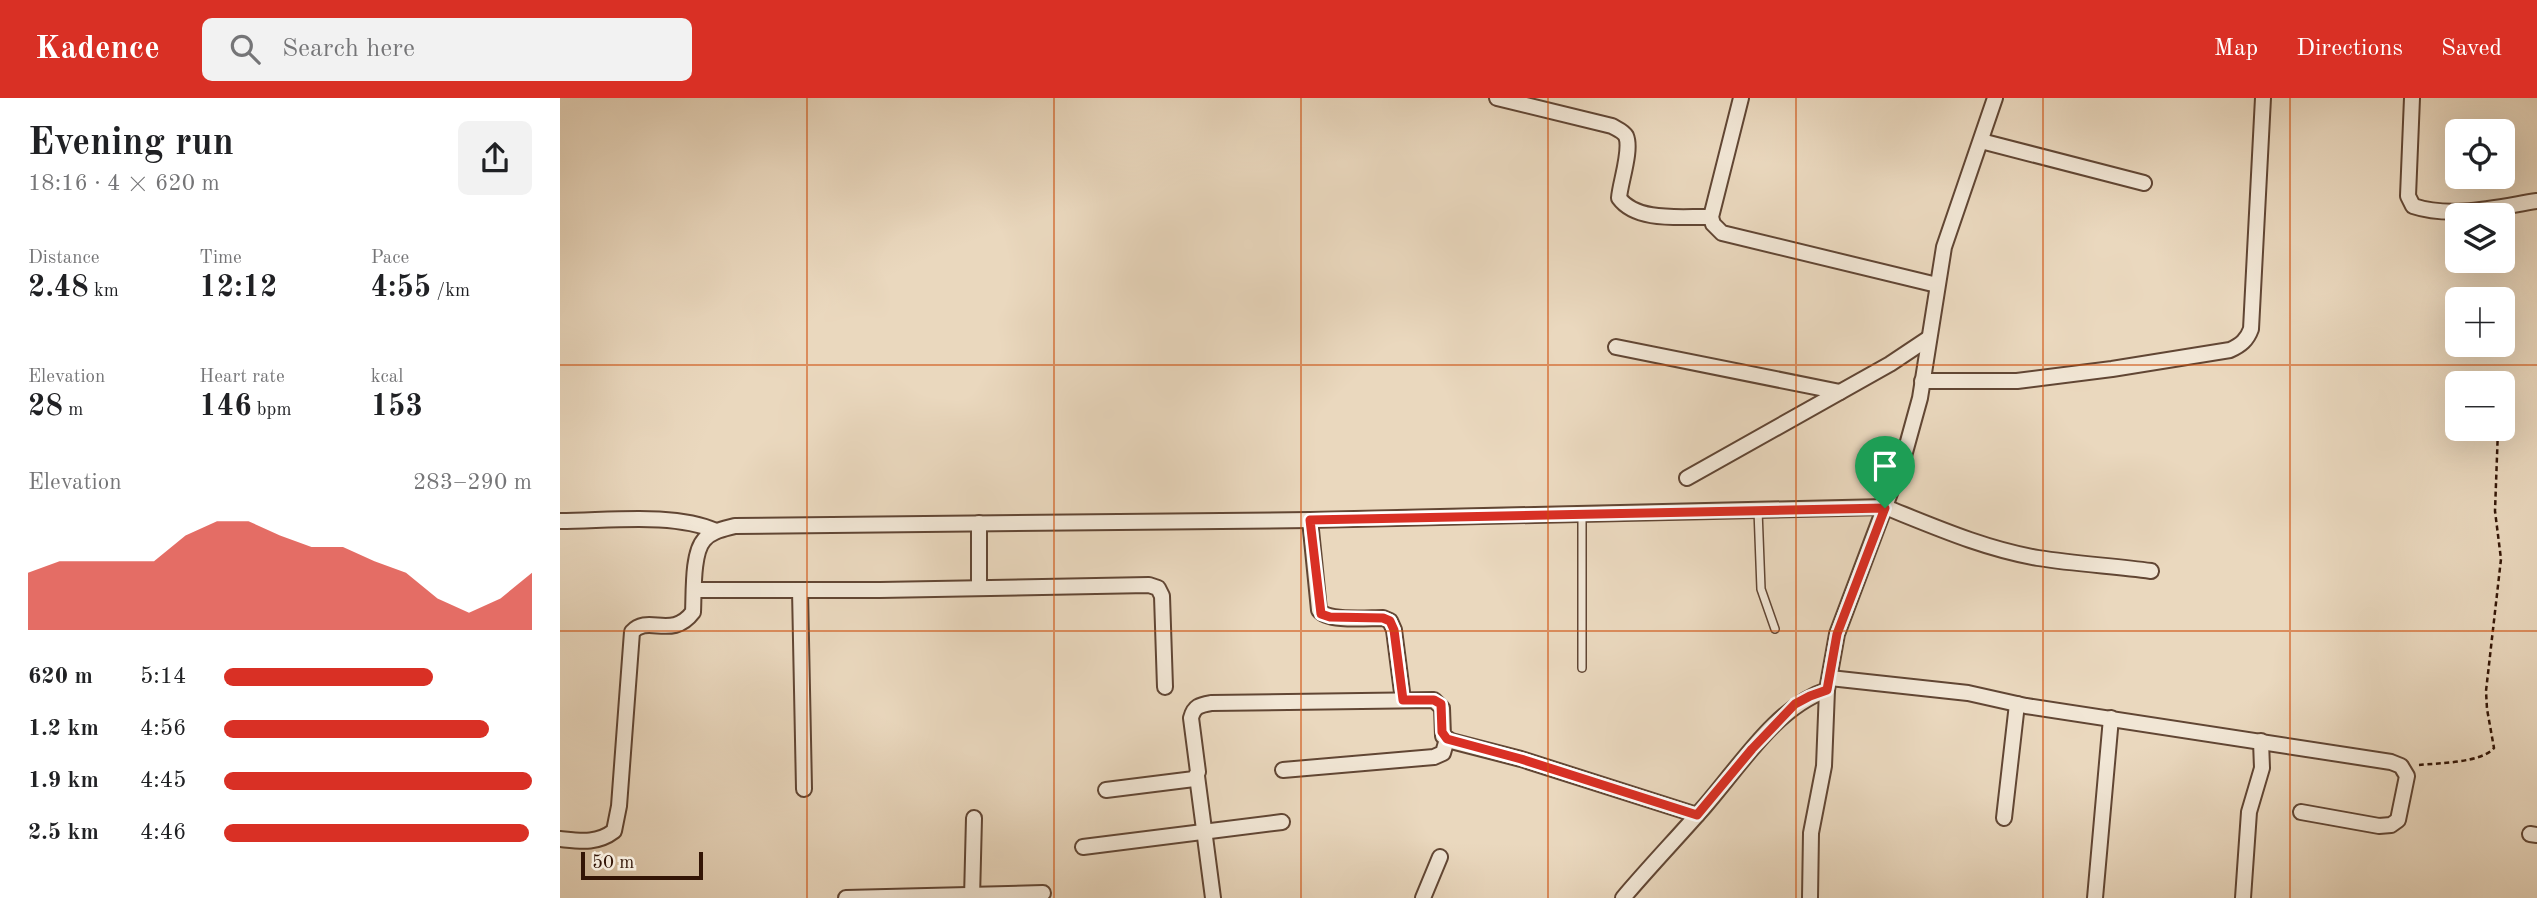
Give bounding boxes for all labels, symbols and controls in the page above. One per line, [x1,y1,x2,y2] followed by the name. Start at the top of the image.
[202,18,692,81] search box
[226,30,264,68] icon: search
[35,33,160,66] text: Kadence
[282,36,415,62] text: Search here
[2214,37,2258,61] text: Map
[2296,37,2403,61] text: Directions
[2441,37,2502,61] text: Saved
[2445,119,2515,441] map controls
[2445,119,2515,189] button: locate
[458,121,532,195] button: share
[28,125,234,163] text: Evening run
[28,172,220,195] text: 18:16 · 4 × 620 m
[2445,203,2515,273] button: layers
[28,249,100,268] text: Distance
[199,249,242,268] text: Time
[371,249,409,268] text: Pace
[28,273,89,303] text: 2.48
[199,273,277,303] text: 12:12
[371,273,431,303] text: 4:55
[89,282,119,301] text: km
[431,282,470,301] text: /km
[2445,287,2515,357] button: +
[28,368,105,387] text: Elevation
[199,368,285,387] text: Heart rate
[371,368,403,387] text: kcal
[2445,371,2515,441] button: −
[28,392,63,422] text: 28
[199,392,252,422] text: 146
[371,392,423,422] text: 153
[63,401,83,420] text: m
[252,401,292,420] text: bpm
[1855,436,1915,508] pin
[1866,447,1904,485] icon: arrive
[28,471,122,494] text: Elevation
[413,471,532,494] text: 283–290 m
[28,665,93,688] text: 620 m
[140,665,186,688] text: 5:14
[28,717,99,740] text: 1.2 km
[140,717,186,740] text: 4:56
[28,769,99,792] text: 1.9 km
[140,769,186,792] text: 4:45
[28,821,99,844] text: 2.5 km
[140,821,186,844] text: 4:46
[581,849,704,881] scale bar
[592,854,634,873] text: 50 m

